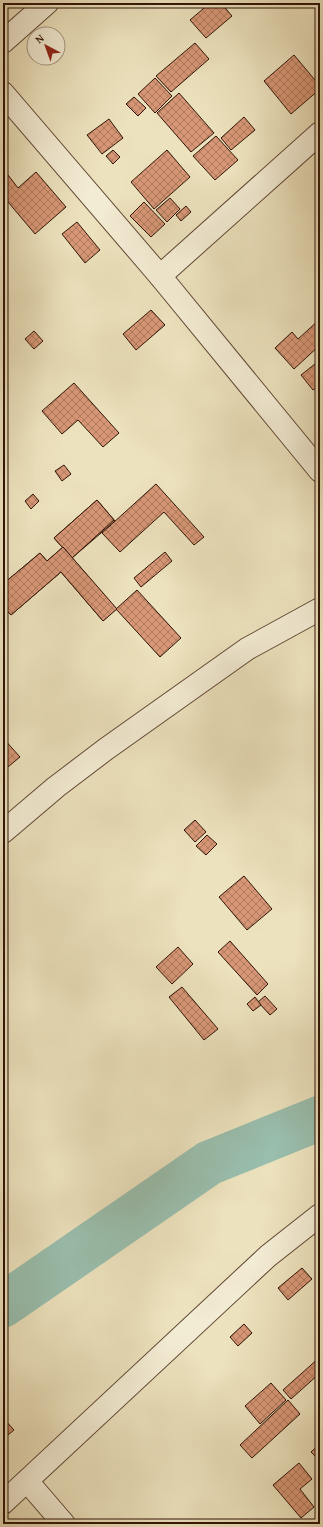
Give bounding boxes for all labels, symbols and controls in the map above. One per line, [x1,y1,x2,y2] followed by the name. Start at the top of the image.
[26,26,66,66] north arrow
[31,30,48,47] text: N

